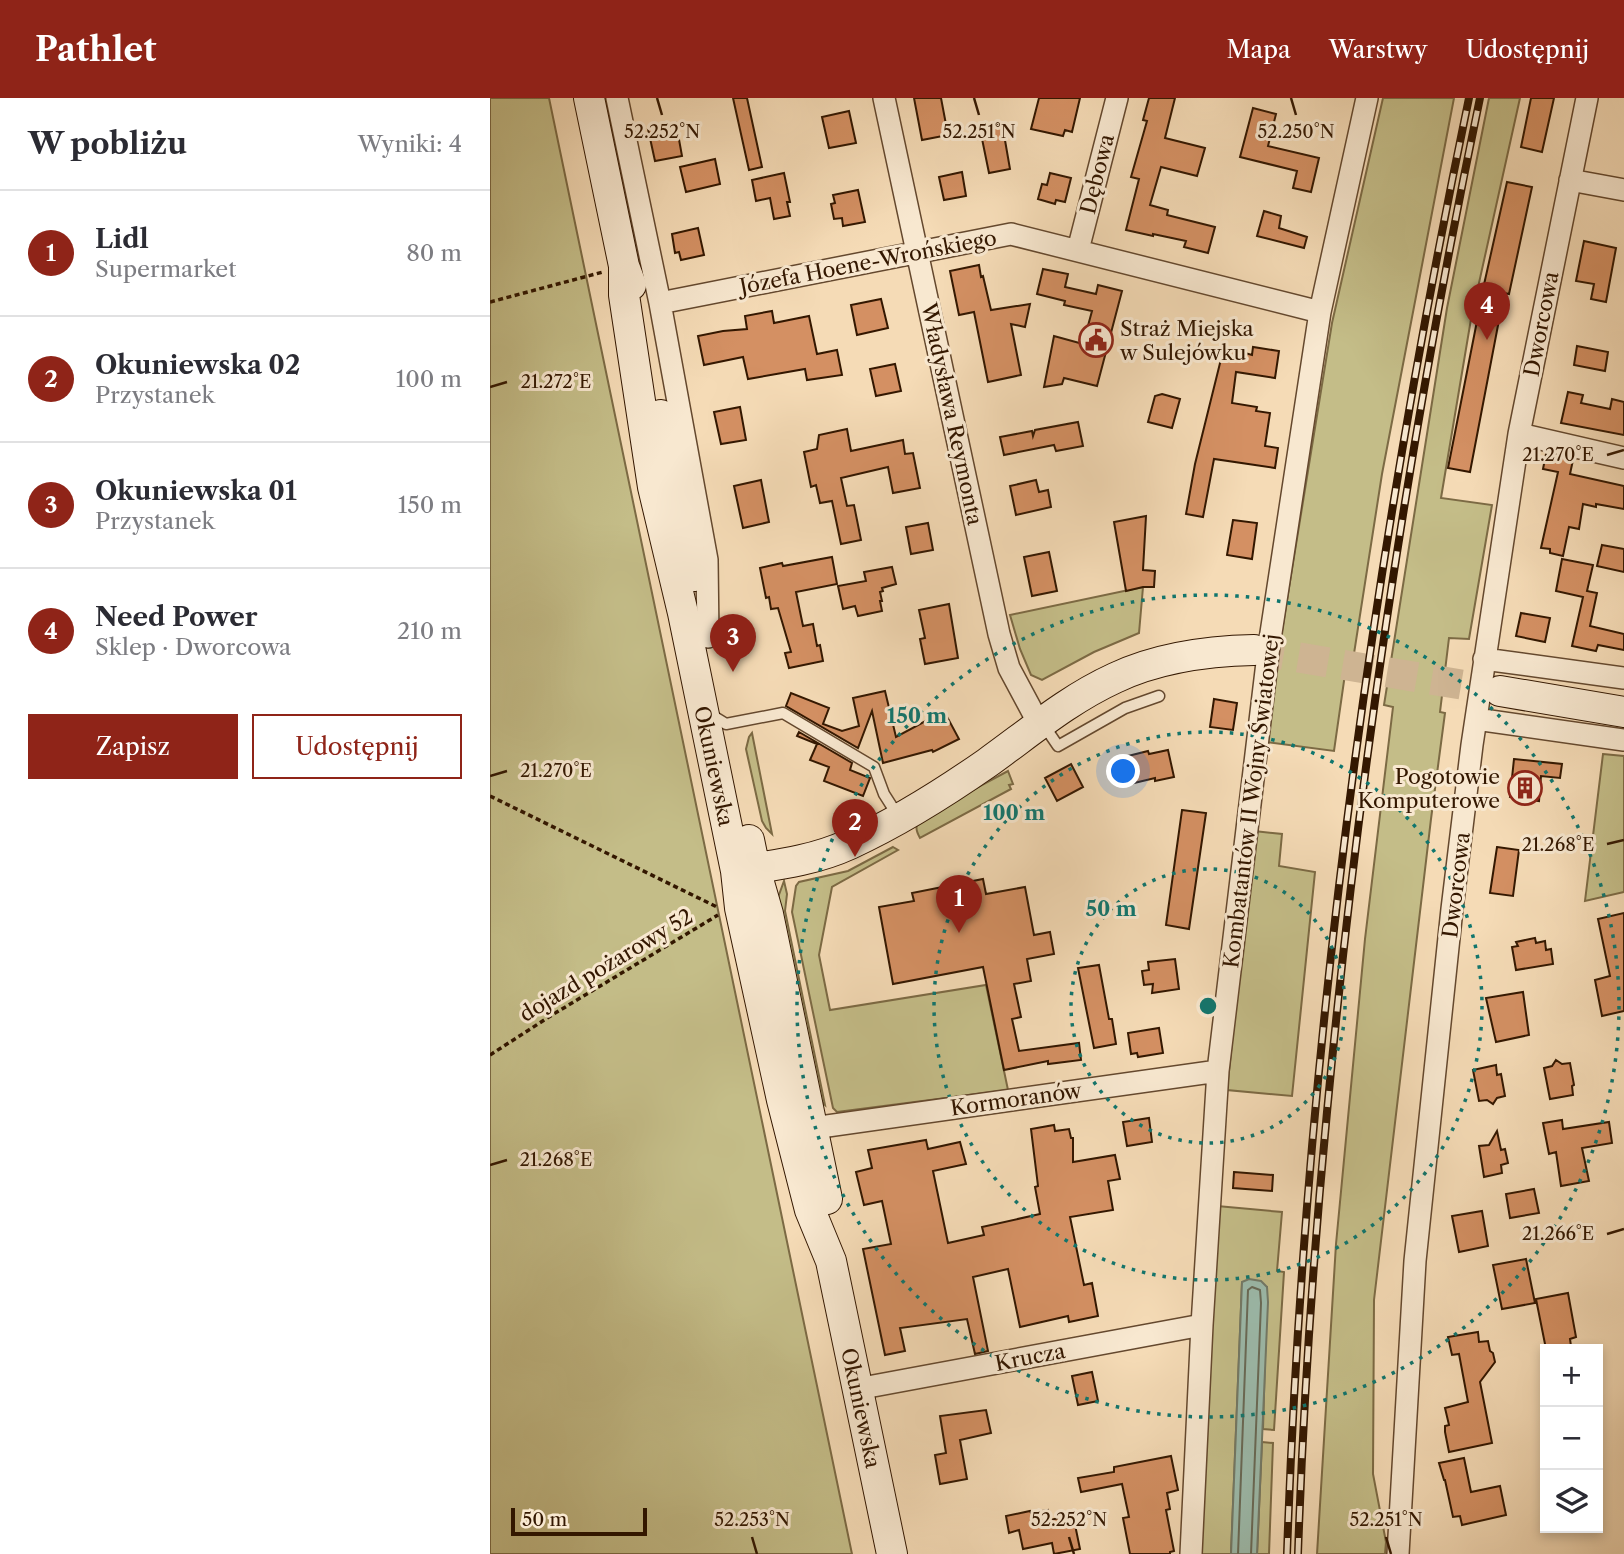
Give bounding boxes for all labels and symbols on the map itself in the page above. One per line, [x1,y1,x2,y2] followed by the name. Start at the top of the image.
[624,121,700,143] text: 52.252°N
[942,121,1016,143] text: 52.251°N
[1257,121,1335,143] text: 52.250°N
[1075,131,1119,217] street label: Dębowa
[734,225,999,300] street label: Józefa Hoene-Wrońskiego
[1519,268,1564,379] street label: Dworcowa
[1464,282,1510,340] pin: 4
[916,300,988,528] street label: Władysława Reymonta
[1119,316,1254,365] place label: Straż Miejska w Sulejówku
[1077,321,1115,359] public building icon: Straż Miejska w Sulejówku
[521,371,591,393] text: 21.272°E
[1522,444,1594,466] text: 21.270°E
[710,614,756,672] pin: 3
[1218,632,1284,970] street label: Kombatantów II Wojny Światowej
[887,703,947,728] text: 150 m
[689,704,739,829] street label: Okuniewska
[1106,754,1140,788] your location
[520,760,592,782] text: 21.270°E
[1357,764,1500,813] place label: Pogotowie Komputerowe
[1506,769,1544,807] building icon: Pogotowie Komputerowe
[832,799,878,857] pin: 2
[983,800,1045,825] text: 100 m
[1437,830,1475,939] street label: Dworcowa
[1522,834,1594,856] text: 21.268°E
[936,875,982,933] pin: 1
[1085,896,1137,921] text: 50 m
[515,903,697,1027] street label: dojazd pożarowy 52
[1196,994,1220,1018] centre of rings
[949,1077,1084,1121] street label: Kormoranów
[520,1149,592,1171] text: 21.268°E
[1522,1223,1594,1245] text: 21.266°E
[993,1338,1068,1376] street label: Krucza
[836,1346,886,1471] street label: Okuniewska
[511,1505,648,1537] scale bar
[714,1509,790,1531] text: 52.253°N
[1031,1509,1107,1531] text: 52.252°N
[1349,1509,1423,1531] text: 52.251°N

